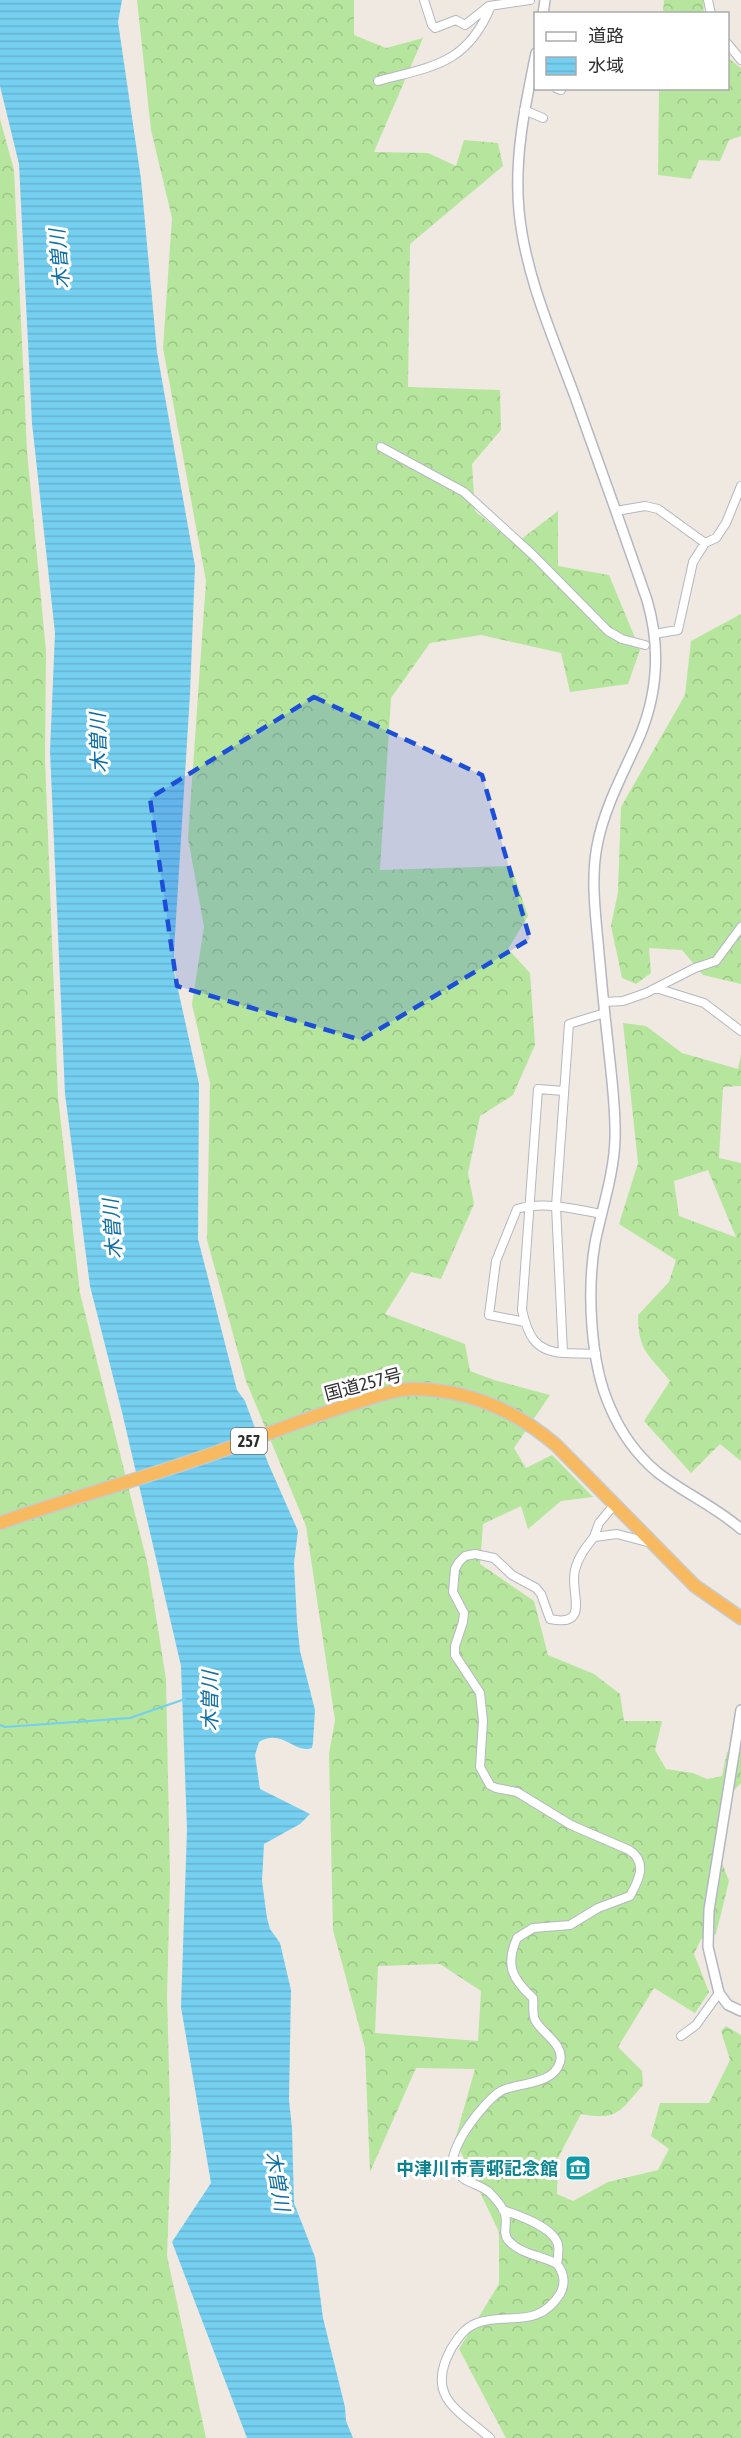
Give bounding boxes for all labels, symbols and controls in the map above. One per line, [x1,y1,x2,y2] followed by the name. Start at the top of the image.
[534,12,729,90] legend
[588,25,624,46] text: 道路
[588,55,624,76] text: 水域
[45,226,73,290] water label: 木曽川
[85,711,111,773] water label: 木曽川
[98,1196,126,1260] water label: 木曽川
[322,1364,404,1404] street label: 国道257号
[231,1428,267,1454] road number: 257
[198,1669,221,1731] water label: 木曽川
[261,2149,295,2215] water label: 木曽川
[563,2153,593,2183] museum icon: 中津川市青邨記念館
[396,2158,558,2179] place label: 中津川市青邨記念館

